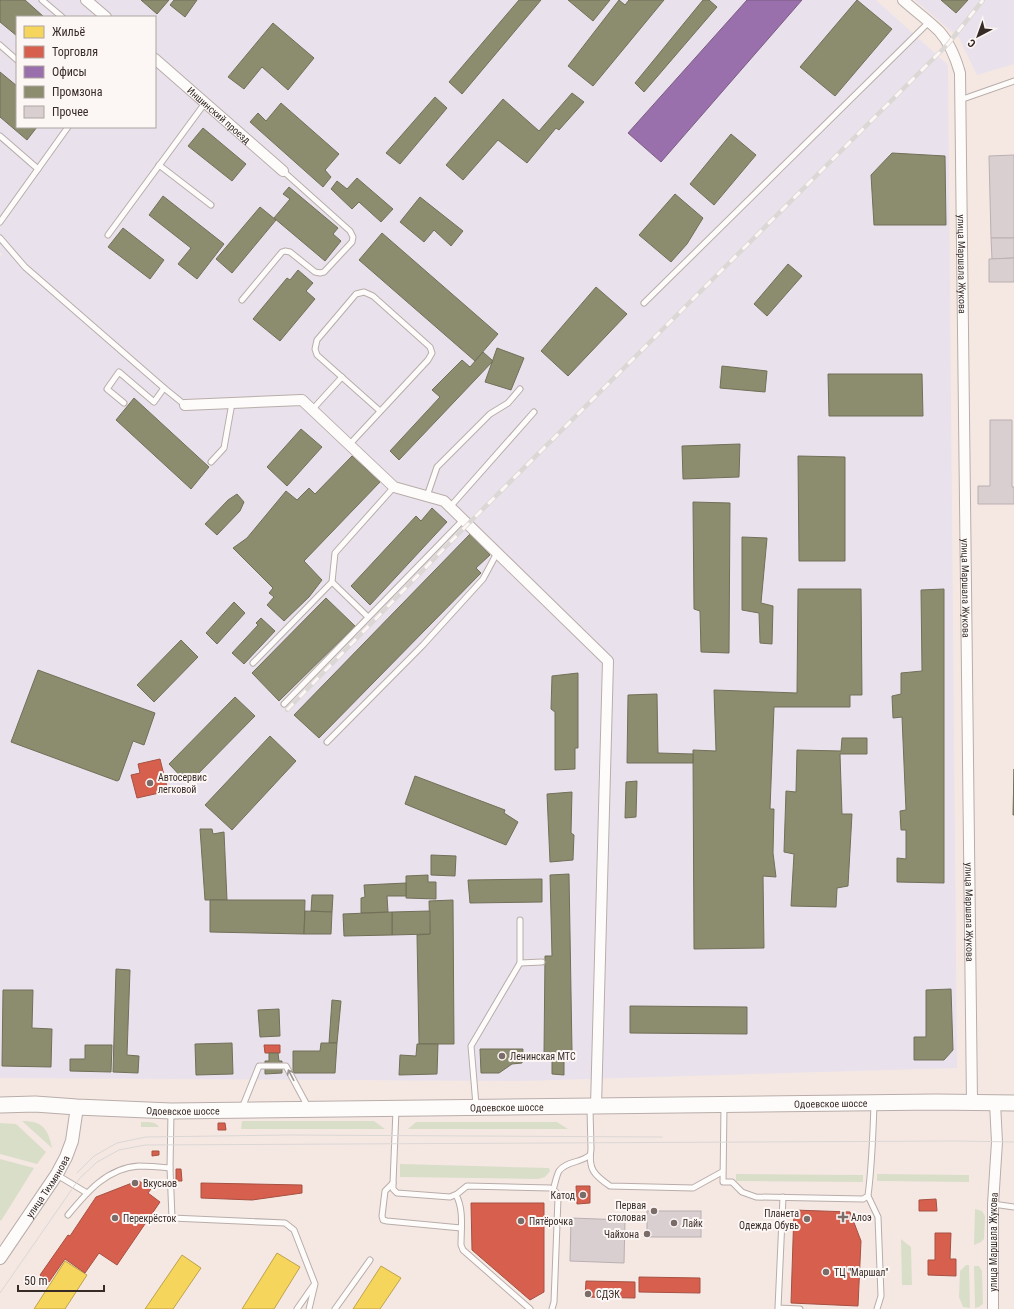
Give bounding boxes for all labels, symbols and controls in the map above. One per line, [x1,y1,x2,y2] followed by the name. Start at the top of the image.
[16,16,156,128] legend
[958,16,998,56] north arrow
[52,25,85,39] text: Жильё
[965,36,978,50] text: С
[52,45,98,59] text: Торговля
[52,65,87,79] text: Офисы
[185,84,253,146] street label: Иншинский проезд
[52,85,103,99] text: Промзона
[52,105,89,119] text: Прочее
[956,214,968,314] street label: улица Маршала Жукова
[960,538,972,638] street label: улица Маршала Жукова
[158,772,207,795] place label: Автосервис легковой
[145,778,155,788] marker: Автосервис легковой
[964,862,976,962] street label: улица Маршала Жукова
[497,1051,507,1061] marker: Ленинская МТС
[510,1051,576,1062] place label: Ленинская МТС
[287,1069,294,1081] one-way arrow
[794,1097,868,1109] street label: Одоевское шоссе
[470,1101,544,1113] street label: Одоевское шоссе
[146,1104,220,1117] street label: Одоевское шоссе
[24,1153,71,1220] street label: улица Тихмянова
[130,1178,140,1188] marker: Вкуснов
[143,1178,177,1189] place label: Вкуснов
[551,1190,576,1201] place label: Катод
[578,1190,588,1200] marker: Катод
[988,1192,999,1292] street label: улица Маршала Жукова
[608,1200,646,1223] place label: Первая столовая
[649,1206,659,1216] marker: Первая столовая
[739,1208,799,1231] place label: Планета Одежда Обувь
[838,1212,848,1222] marker: Алоэ
[851,1212,872,1223] place label: Алоэ
[110,1213,120,1223] marker: Перекрёсток
[123,1213,177,1224] place label: Перекрёсток
[802,1214,812,1224] marker: Планета Одежда Обувь
[516,1216,526,1226] marker: Пятёрочка
[529,1216,573,1227] place label: Пятёрочка
[669,1218,679,1228] marker: Лайк
[682,1218,703,1229] place label: Лайк
[604,1229,639,1240] place label: Чайхона
[642,1229,652,1239] marker: Чайхона
[18,1267,104,1293] scale bar
[821,1267,831,1277] marker: ТЦ "Маршал"
[834,1267,889,1278] place label: ТЦ "Маршал"
[24,1274,48,1288] text: 50 m
[583,1289,593,1299] marker: СДЭК
[596,1289,620,1300] place label: СДЭК

